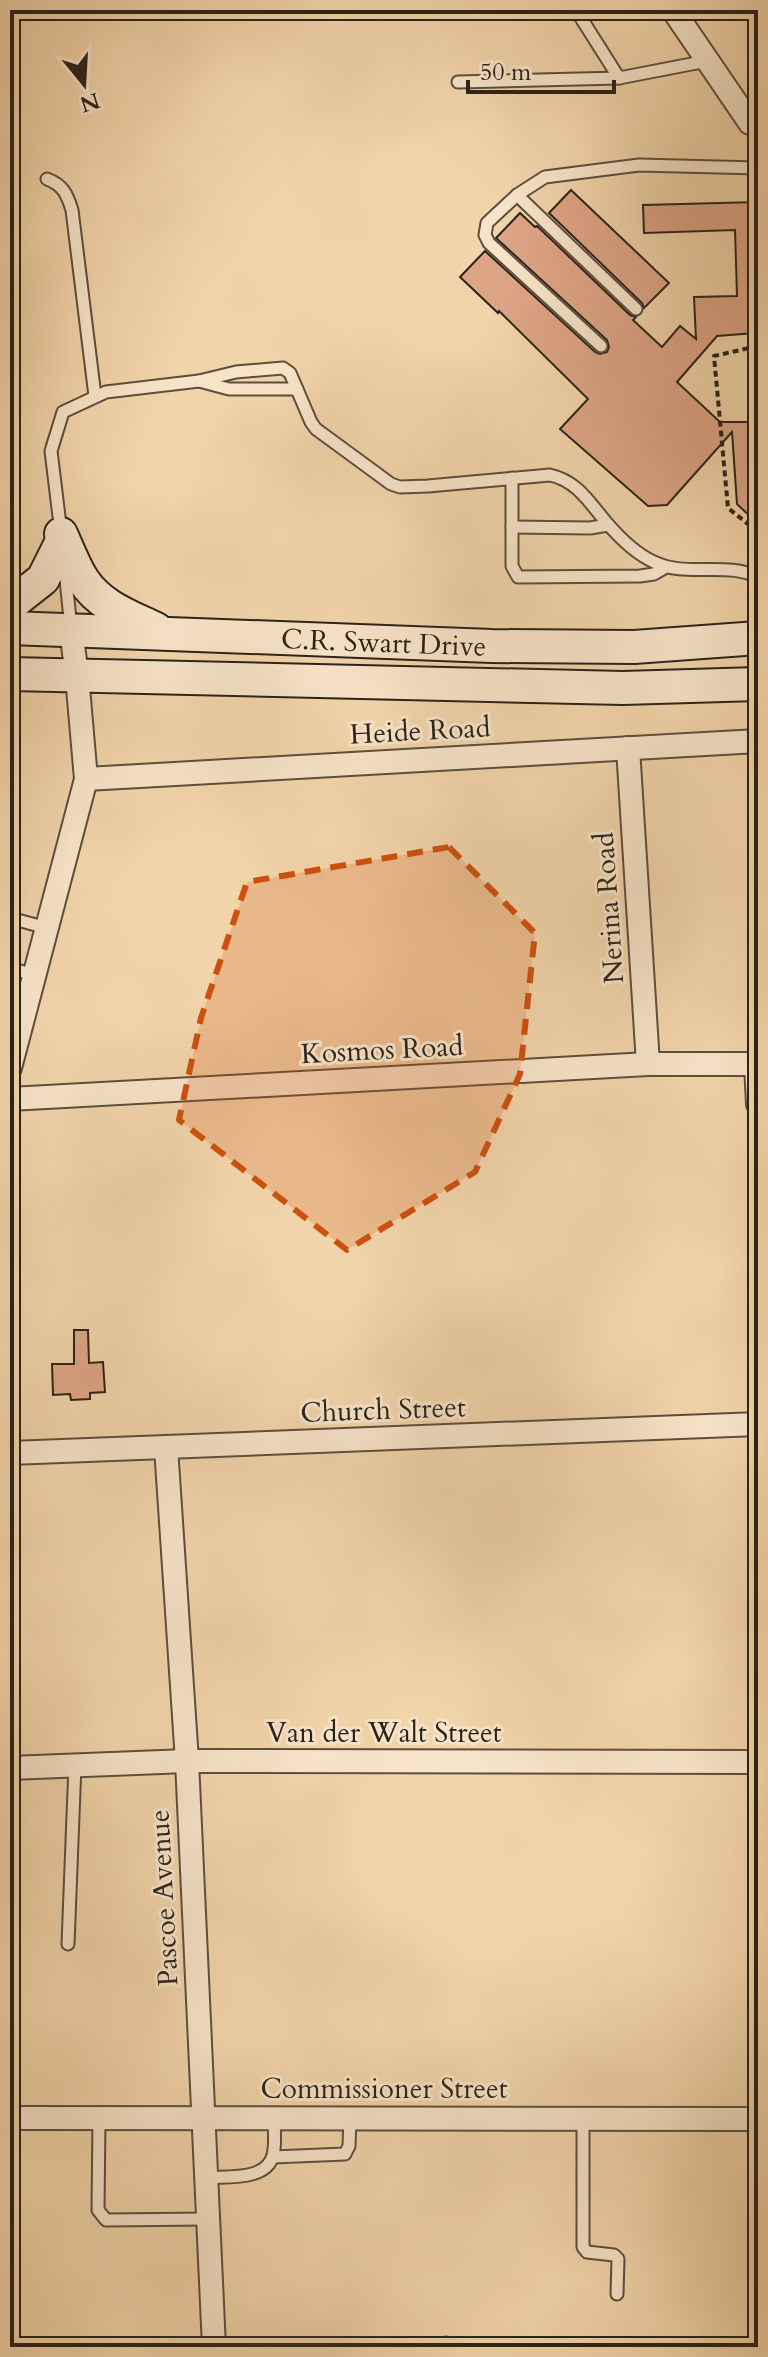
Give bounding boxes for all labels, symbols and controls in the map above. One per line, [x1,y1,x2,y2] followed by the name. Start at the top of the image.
[44,44,124,124] north arrow
[468,44,614,94] scale bar
[480,56,532,89] text: 50 m
[76,85,104,119] text: N
[280,620,487,666] street label: C.R. Swart Drive
[349,708,491,754] street label: Heide Road
[585,831,633,985] street label: Nerina Road
[300,1027,464,1073] street label: Kosmos Road
[300,1388,466,1432] street label: Church Street
[266,1714,502,1752] street label: Van der Walt Street
[140,1809,188,1987] street label: Pascoe Avenue
[260,2070,508,2108] street label: Commissioner Street

